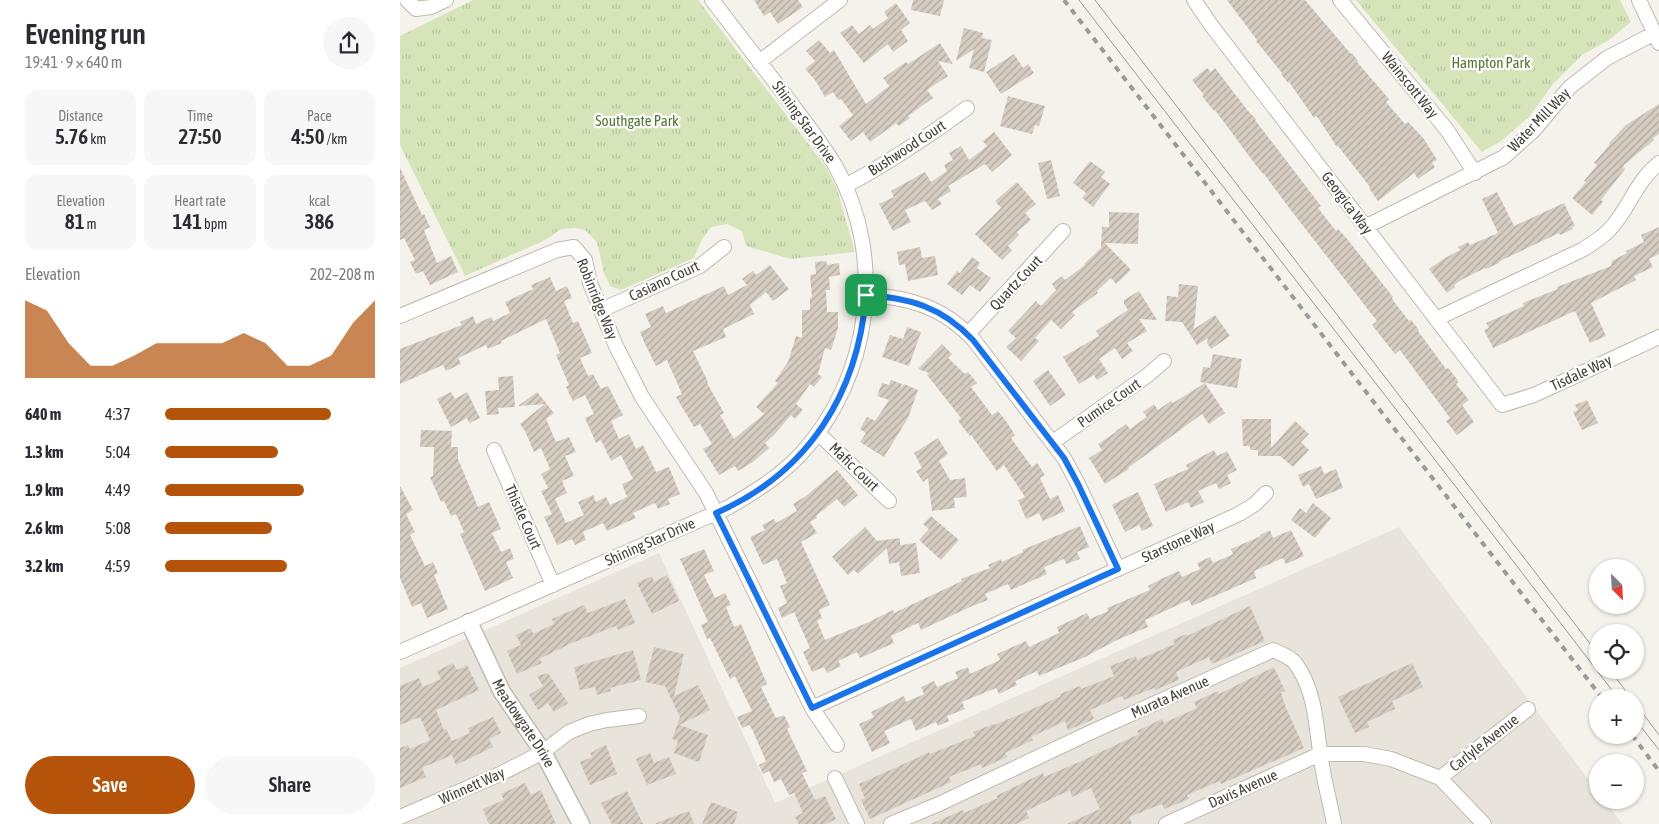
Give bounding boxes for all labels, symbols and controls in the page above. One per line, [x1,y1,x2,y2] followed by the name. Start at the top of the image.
[323,17,375,69] button: share
[25,18,146,50] text: Evening run
[1379,48,1442,121] street label: Wainscott Way
[25,53,122,71] text: 19:41 · 9 × 640 m
[1451,54,1531,71] park label: Hampton Park
[769,78,840,166] street label: Shining Star Drive
[1504,84,1573,155] street label: Water Mill Way
[58,108,103,124] text: Distance
[187,108,213,124] text: Time
[307,108,332,124] text: Pace
[595,112,679,129] park label: Southgate Park
[865,116,949,179] street label: Bushwood Court
[55,124,88,148] text: 5.76
[178,124,222,148] text: 27:50
[291,124,325,148] text: 4:50
[88,131,106,147] text: km
[325,131,347,147] text: /km
[1318,168,1376,237] street label: Georgica Way
[56,193,105,209] text: Elevation
[174,193,226,209] text: Heart rate
[309,193,330,209] text: kcal
[65,209,85,233] text: 81
[173,209,202,233] text: 141
[305,209,334,233] text: 386
[85,216,97,232] text: m
[202,216,227,232] text: bpm
[986,252,1045,314] street label: Quartz Court
[573,256,621,342] street label: Robinridge Way
[626,257,702,304] street label: Casiano Court
[25,265,80,283] text: Elevation
[310,265,375,283] text: 202–208 m
[845,274,887,316] pin
[852,281,880,309] icon: arrive
[1548,351,1614,394] street label: Tisdale Way
[1074,375,1143,430] street label: Pumice Court
[25,405,61,423] text: 640 m
[105,405,130,423] text: 4:37
[826,439,883,494] street label: Mafic Court
[25,443,64,461] text: 1.3 km
[105,443,131,461] text: 5:04
[25,481,64,499] text: 1.9 km
[105,481,130,499] text: 4:49
[502,482,545,552] street label: Thistle Court
[602,514,698,569] street label: Shining Star Drive
[1139,517,1217,566] street label: Starstone Way
[25,519,64,537] text: 2.6 km
[105,519,131,537] text: 5:08
[25,557,64,575] text: 3.2 km
[105,557,130,575] text: 4:59
[1589,559,1644,614] north arrow
[1589,559,1644,809] map controls
[1589,624,1644,679] button: locate
[1128,672,1211,721] street label: Murata Avenue
[489,676,559,770] street label: Meadowgate Drive
[1589,689,1644,744] button: +
[1446,710,1522,775] street label: Carlyle Avenue
[1589,754,1644,809] button: −
[25,756,195,814] button: Save
[205,756,375,814] button: Share
[436,764,507,808] street label: Winnett Way
[1206,766,1280,811] street label: Davis Avenue

